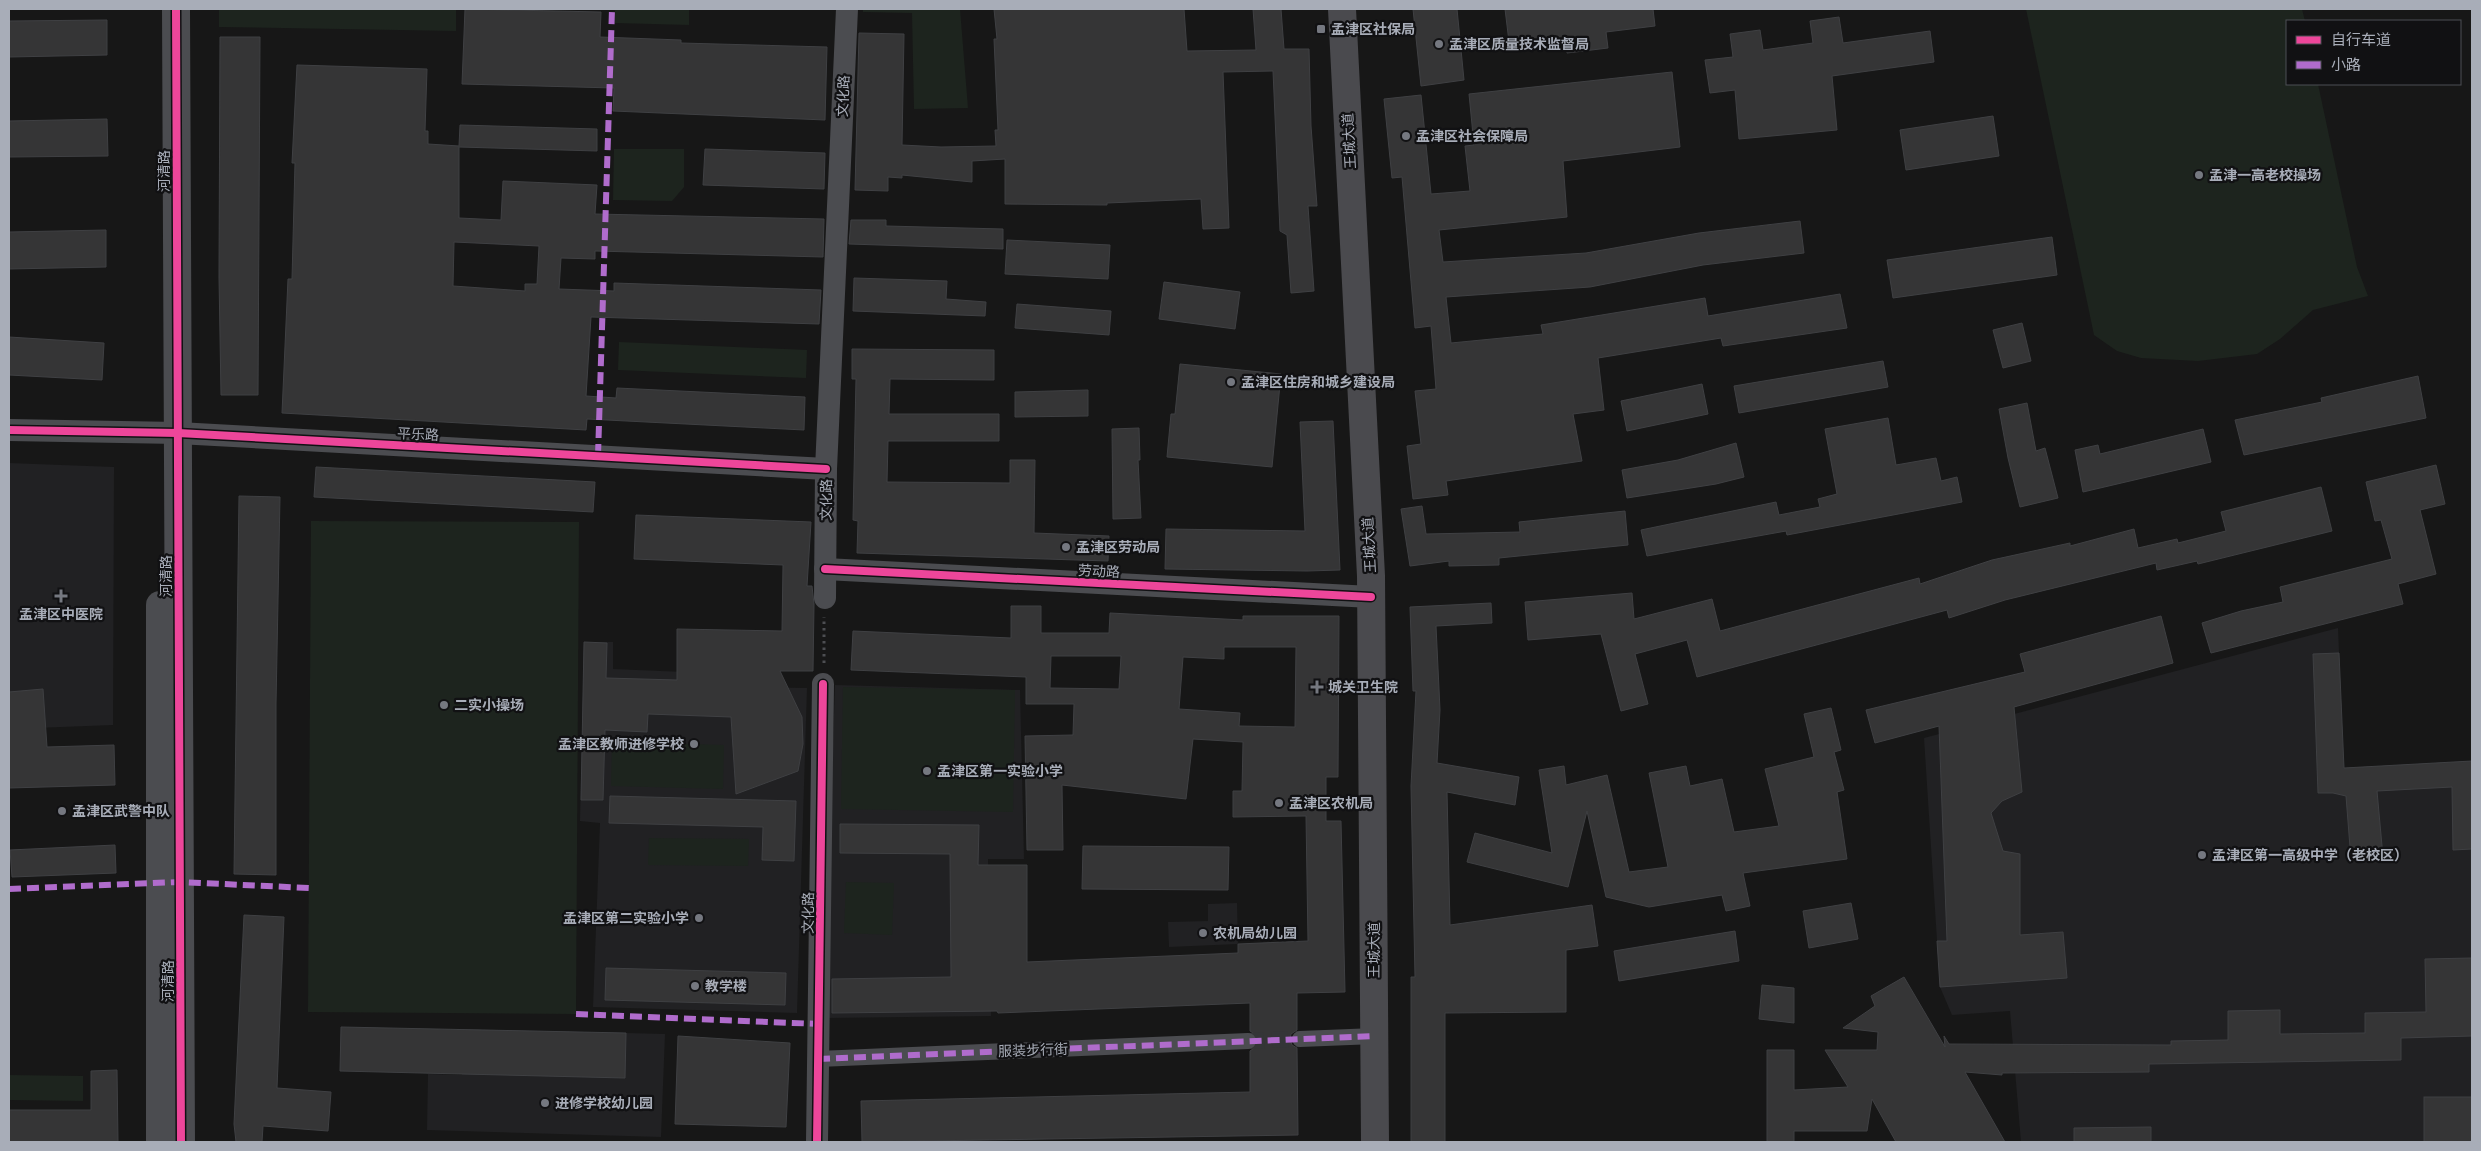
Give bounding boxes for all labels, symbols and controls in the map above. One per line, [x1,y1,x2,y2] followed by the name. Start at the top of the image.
[2286,20,2461,85] legend
[1331,21,1415,37] place label: 孟津区社保局
[1315,23,1327,35] marker: 孟津区社保局
[2331,31,2391,48] text: 自行车道
[1449,36,1589,52] place label: 孟津区质量技术监督局
[1433,38,1445,50] marker: 孟津区质量技术监督局
[2331,56,2361,73] text: 小路
[834,75,852,117] street label: 文化路
[1340,113,1358,169] street label: 王城大道
[1416,128,1528,144] place label: 孟津区社会保障局
[1400,130,1412,142] marker: 孟津区社会保障局
[156,150,172,192] street label: 河清路
[2209,167,2321,183] place label: 孟津一高老校操场
[2193,169,2205,181] marker: 孟津一高老校操场
[1241,374,1395,390] place label: 孟津区住房和城乡建设局
[1225,376,1237,388] marker: 孟津区住房和城乡建设局
[397,425,439,443] street label: 平乐路
[818,479,834,521] street label: 文化路
[1360,517,1378,573] street label: 王城大道
[1076,539,1160,555] place label: 孟津区劳动局
[1060,541,1072,553] marker: 孟津区劳动局
[158,555,174,597] street label: 河清路
[1078,562,1120,580] street label: 劳动路
[54,589,68,603] marker: 孟津区中医院
[19,606,103,622] place label: 孟津区中医院
[1328,679,1398,695] place label: 城关卫生院
[1310,680,1324,694] marker: 城关卫生院
[454,697,524,713] place label: 二实小操场
[438,699,450,711] marker: 二实小操场
[558,736,684,752] place label: 孟津区教师进修学校
[688,738,700,750] marker: 孟津区教师进修学校
[937,763,1063,779] place label: 孟津区第一实验小学
[921,765,933,777] marker: 孟津区第一实验小学
[1289,795,1373,811] place label: 孟津区农机局
[1273,797,1285,809] marker: 孟津区农机局
[72,803,170,819] place label: 孟津区武警中队
[56,805,68,817] marker: 孟津区武警中队
[2212,847,2408,863] place label: 孟津区第一高级中学（老校区）
[2196,849,2208,861] marker: 孟津区第一高级中学（老校区）
[800,892,816,934] street label: 文化路
[563,910,689,926] place label: 孟津区第二实验小学
[693,912,705,924] marker: 孟津区第二实验小学
[1366,922,1382,978] street label: 王城大道
[1213,925,1297,941] place label: 农机局幼儿园
[1197,927,1209,939] marker: 农机局幼儿园
[160,960,176,1002] street label: 河清路
[705,978,747,994] place label: 教学楼
[689,980,701,992] marker: 教学楼
[998,1041,1068,1059] street label: 服装步行街
[555,1095,653,1111] place label: 进修学校幼儿园
[539,1097,551,1109] marker: 进修学校幼儿园

